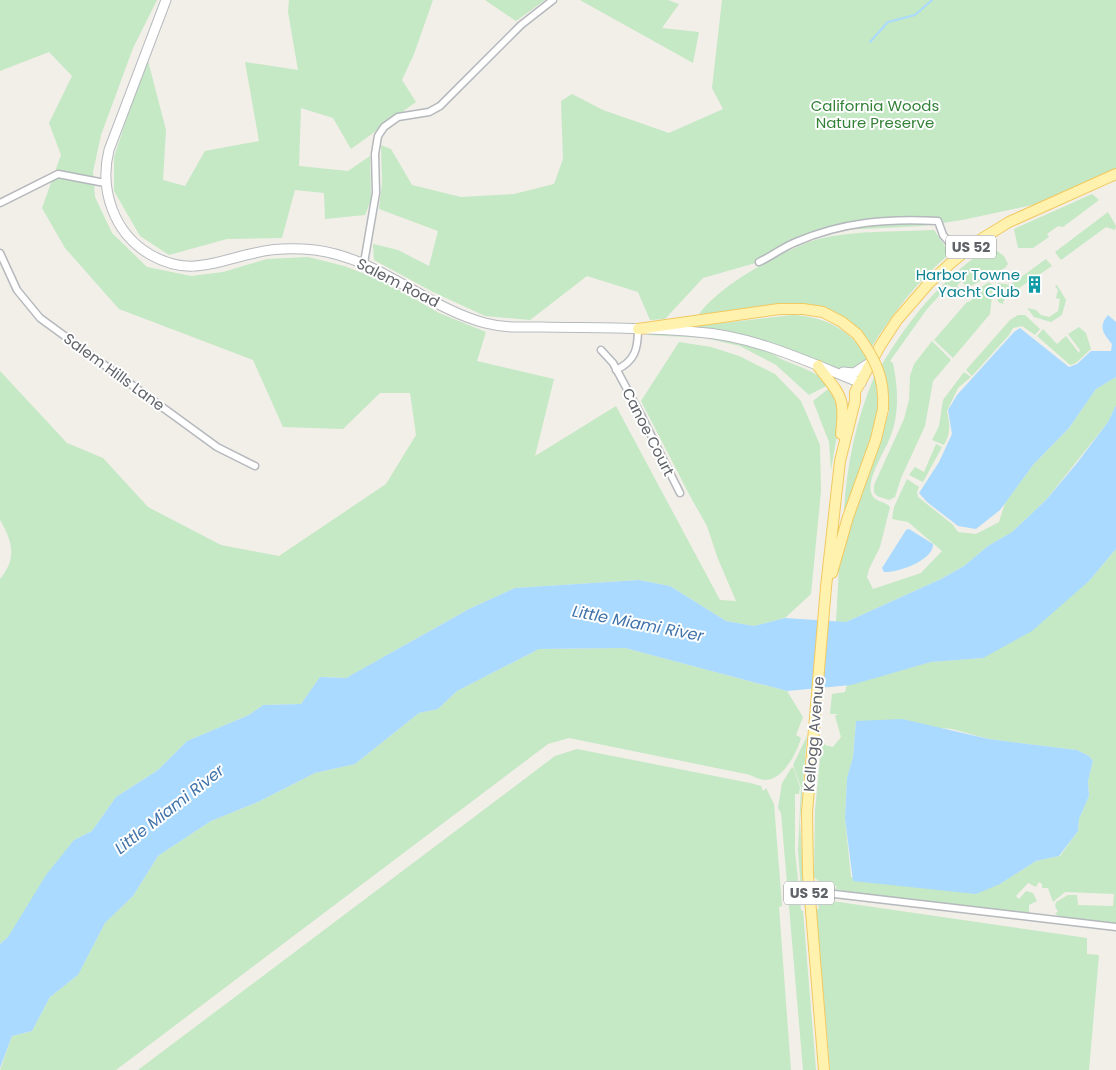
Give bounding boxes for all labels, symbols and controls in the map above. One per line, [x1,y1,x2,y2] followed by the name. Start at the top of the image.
[811,95,939,133] park label: California Woods Nature Preserve
[946,236,996,258] road number: US 52
[353,253,443,312] street label: Salem Road
[916,264,1020,302] place label: Harbor Towne Yacht Club
[1024,274,1044,294] building icon: Harbor Towne Yacht Club
[59,328,169,415] street label: Salem Hills Lane
[617,384,680,479] street label: Canoe Court
[570,599,707,648] water label: Little Miami River
[798,675,829,793] street label: Kellogg Avenue
[110,759,230,860] water label: Little Miami River
[784,881,834,904] road number: US 52

